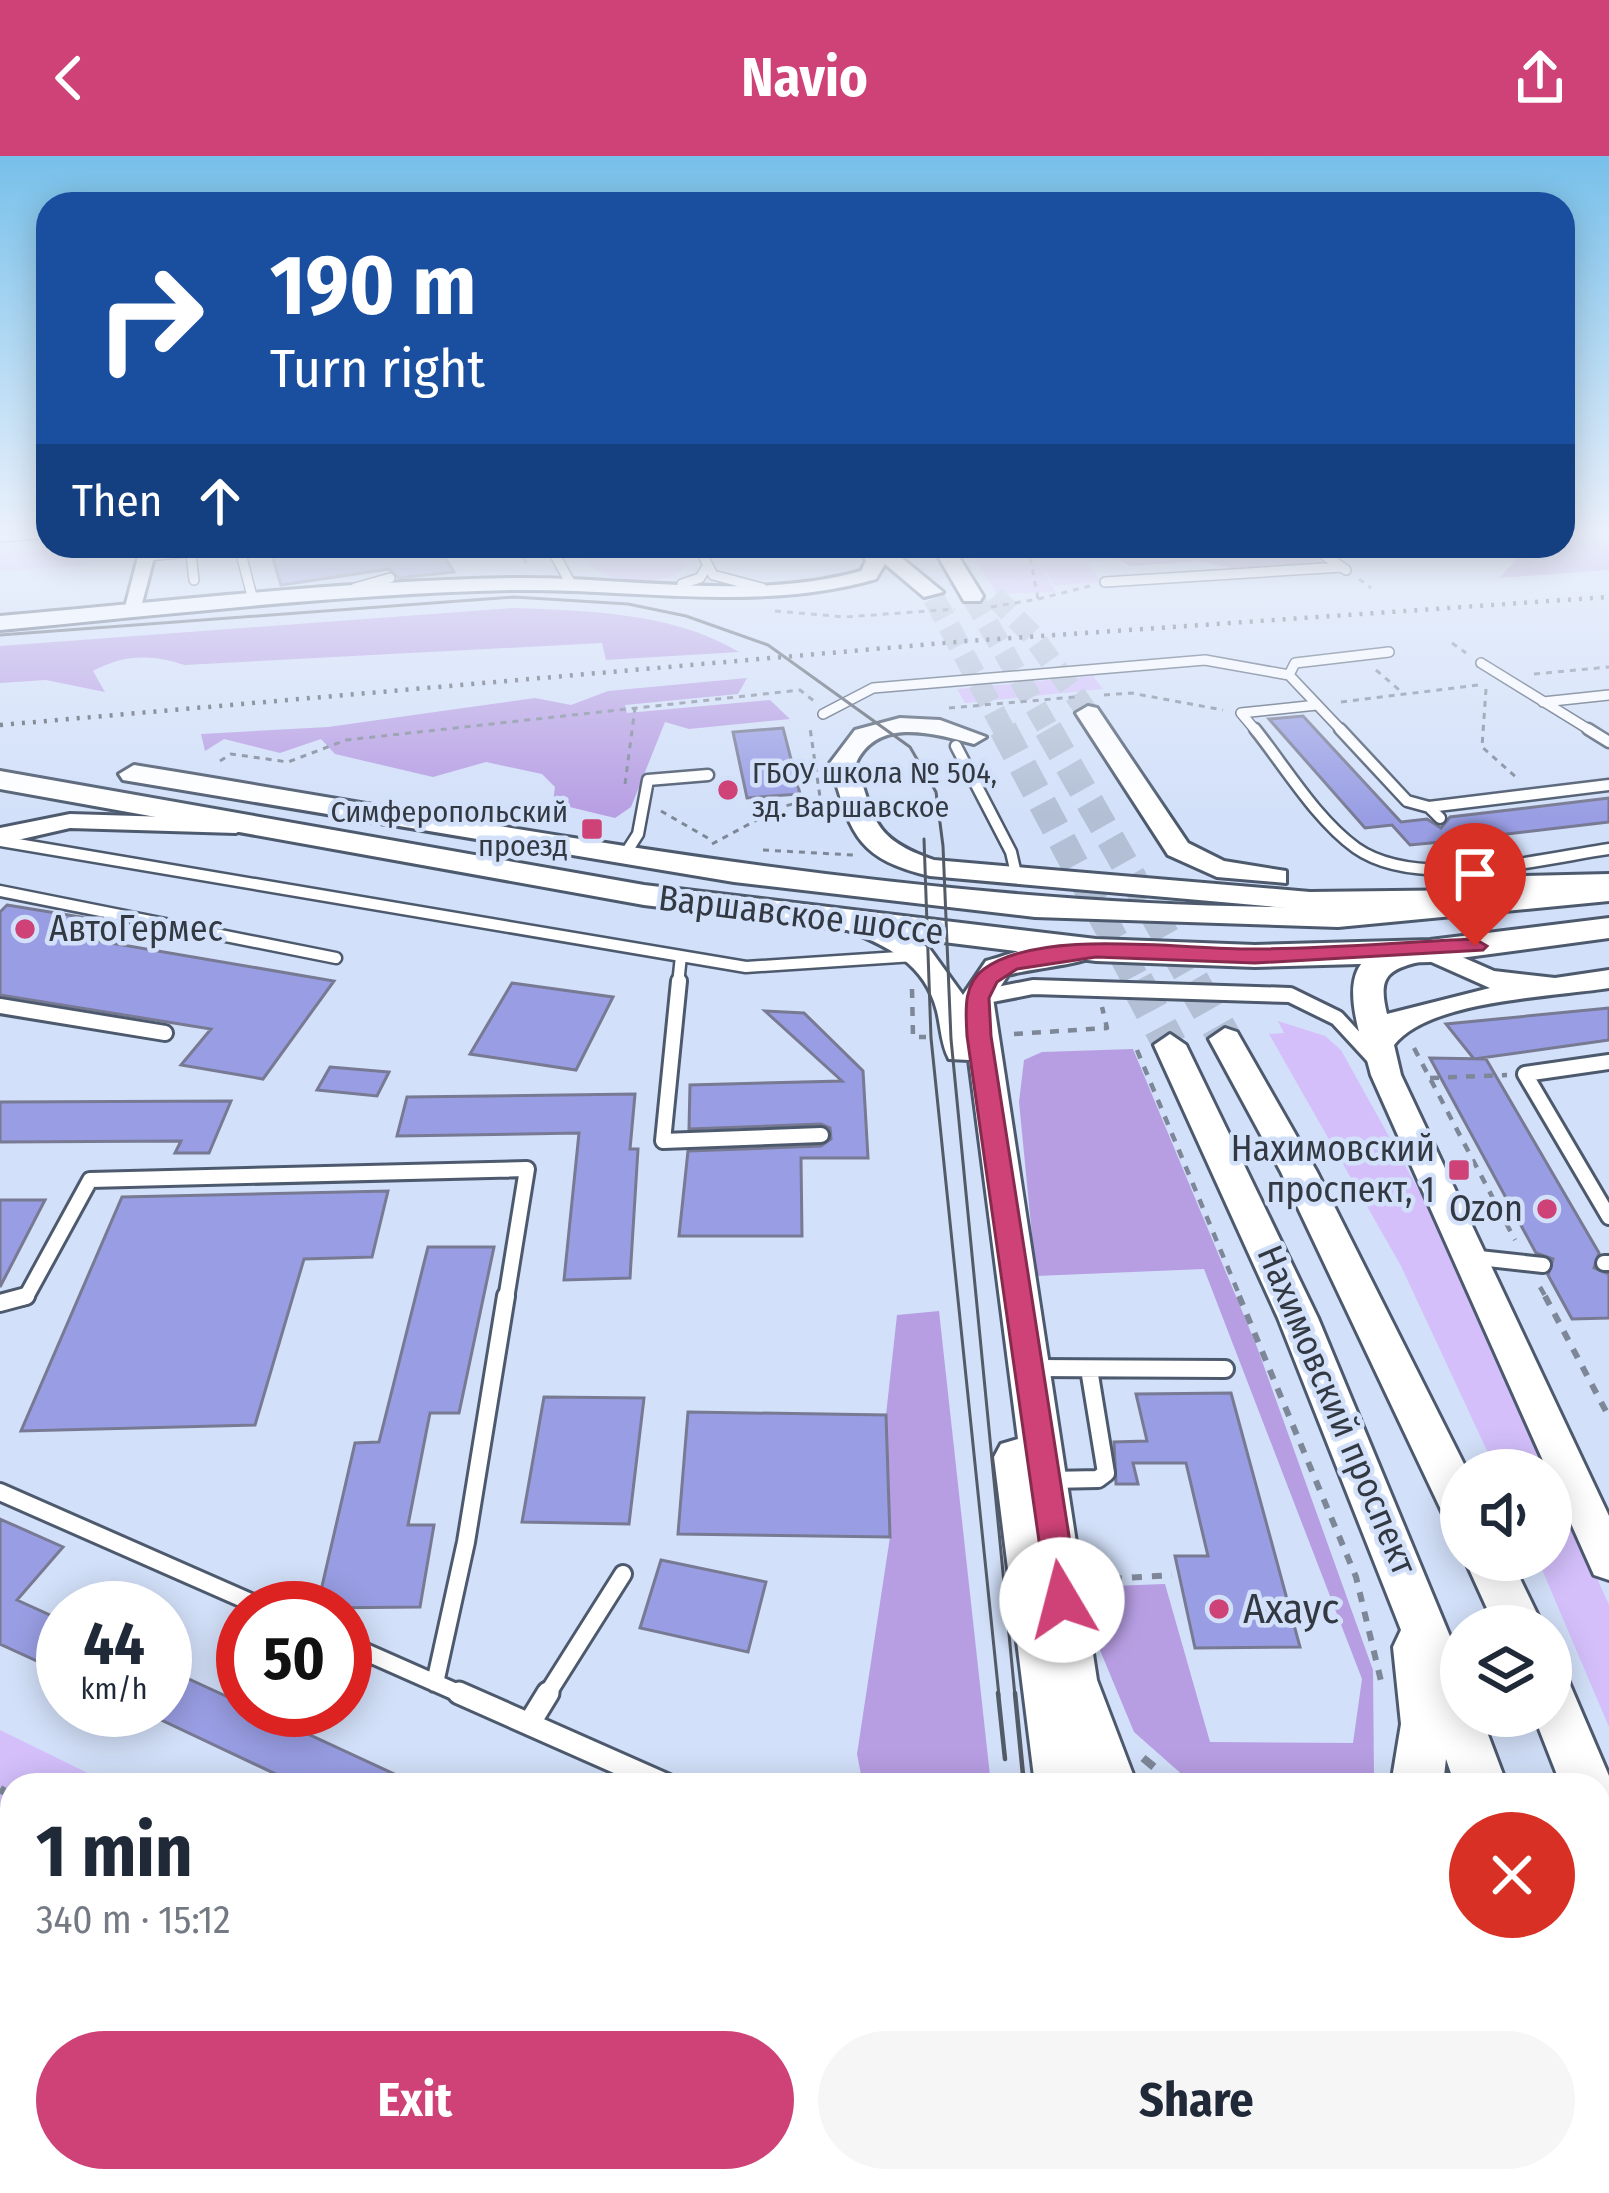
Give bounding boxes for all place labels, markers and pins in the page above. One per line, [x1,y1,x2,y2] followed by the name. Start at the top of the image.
[752,755,997,825] place label: ГБОУ школа № 504, зд. Варшавское
[715,777,741,803] marker: ГБОУ школа № 504, зд. Варшавское
[330,794,568,864] place label: Симферопольский проезд
[579,816,605,842] marker: Симферопольский проезд
[1424,823,1526,946] pin
[49,907,223,951] place label: АвтоГермес
[12,916,38,942] marker: АвтоГермес
[1231,1127,1435,1212] place label: Нахимовский проспект, 1
[1446,1157,1472,1183] marker: Нахимовский проспект, 1
[1449,1187,1523,1231] place label: Ozon
[1534,1196,1560,1222] marker: Ozon
[1243,1584,1339,1634] place label: Ахаус
[1206,1596,1232,1622] marker: Ахаус

